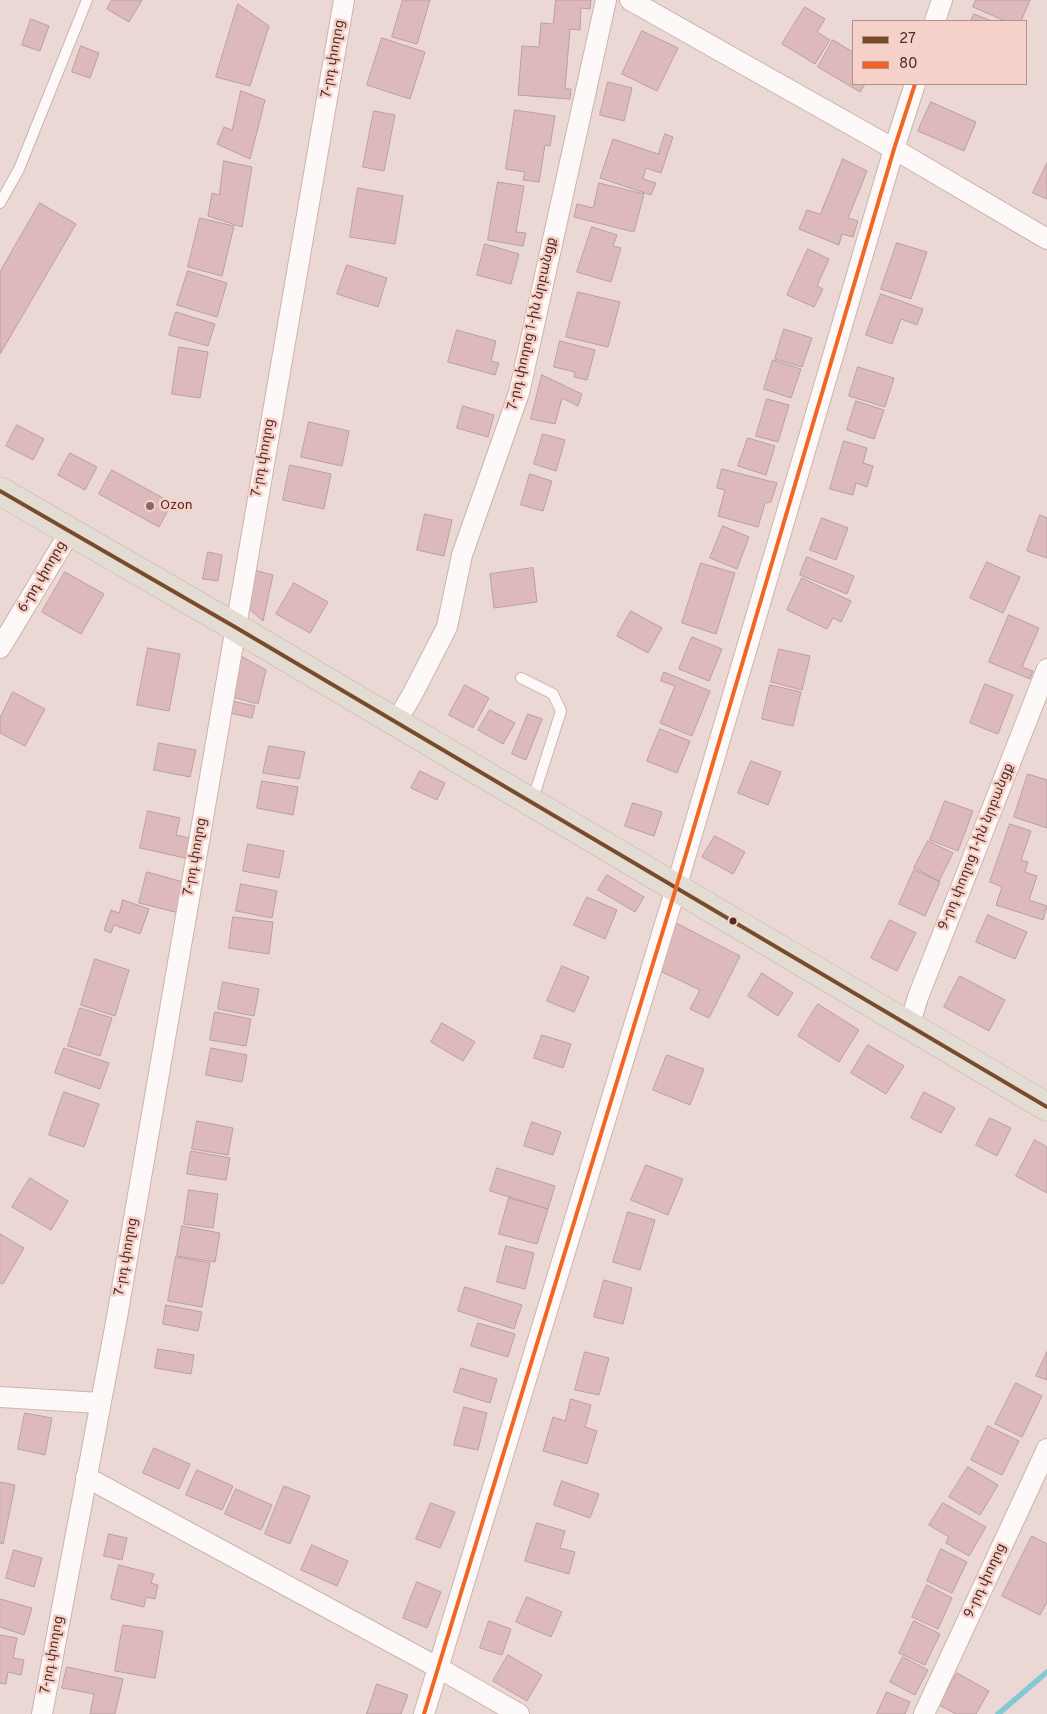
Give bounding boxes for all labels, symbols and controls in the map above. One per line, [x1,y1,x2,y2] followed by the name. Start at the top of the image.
[319,19,349,99] street label: 7-րդ փողոց
[852,20,1027,85] legend
[899,30,916,49] text: 27
[899,55,918,74] text: 80
[505,236,561,412] street label: 7-րդ փողոց 1-ին նրբանցք
[249,418,279,498] street label: 7-րդ փողոց
[160,498,193,514] place label: Ozon
[144,500,156,512] marker: Ozon
[15,538,71,616] street label: 6-րդ փողոց
[936,761,1018,933] street label: 9-րդ փողոց 1-ին նրբանցք
[181,817,211,897] street label: 7-րդ փողոց
[728,916,738,926] unlabelled marker
[112,1217,142,1297] street label: 7-րդ փողոց
[961,1541,1011,1621] street label: 9-րդ փողոց
[38,1615,68,1695] street label: 7-րդ փողոց

